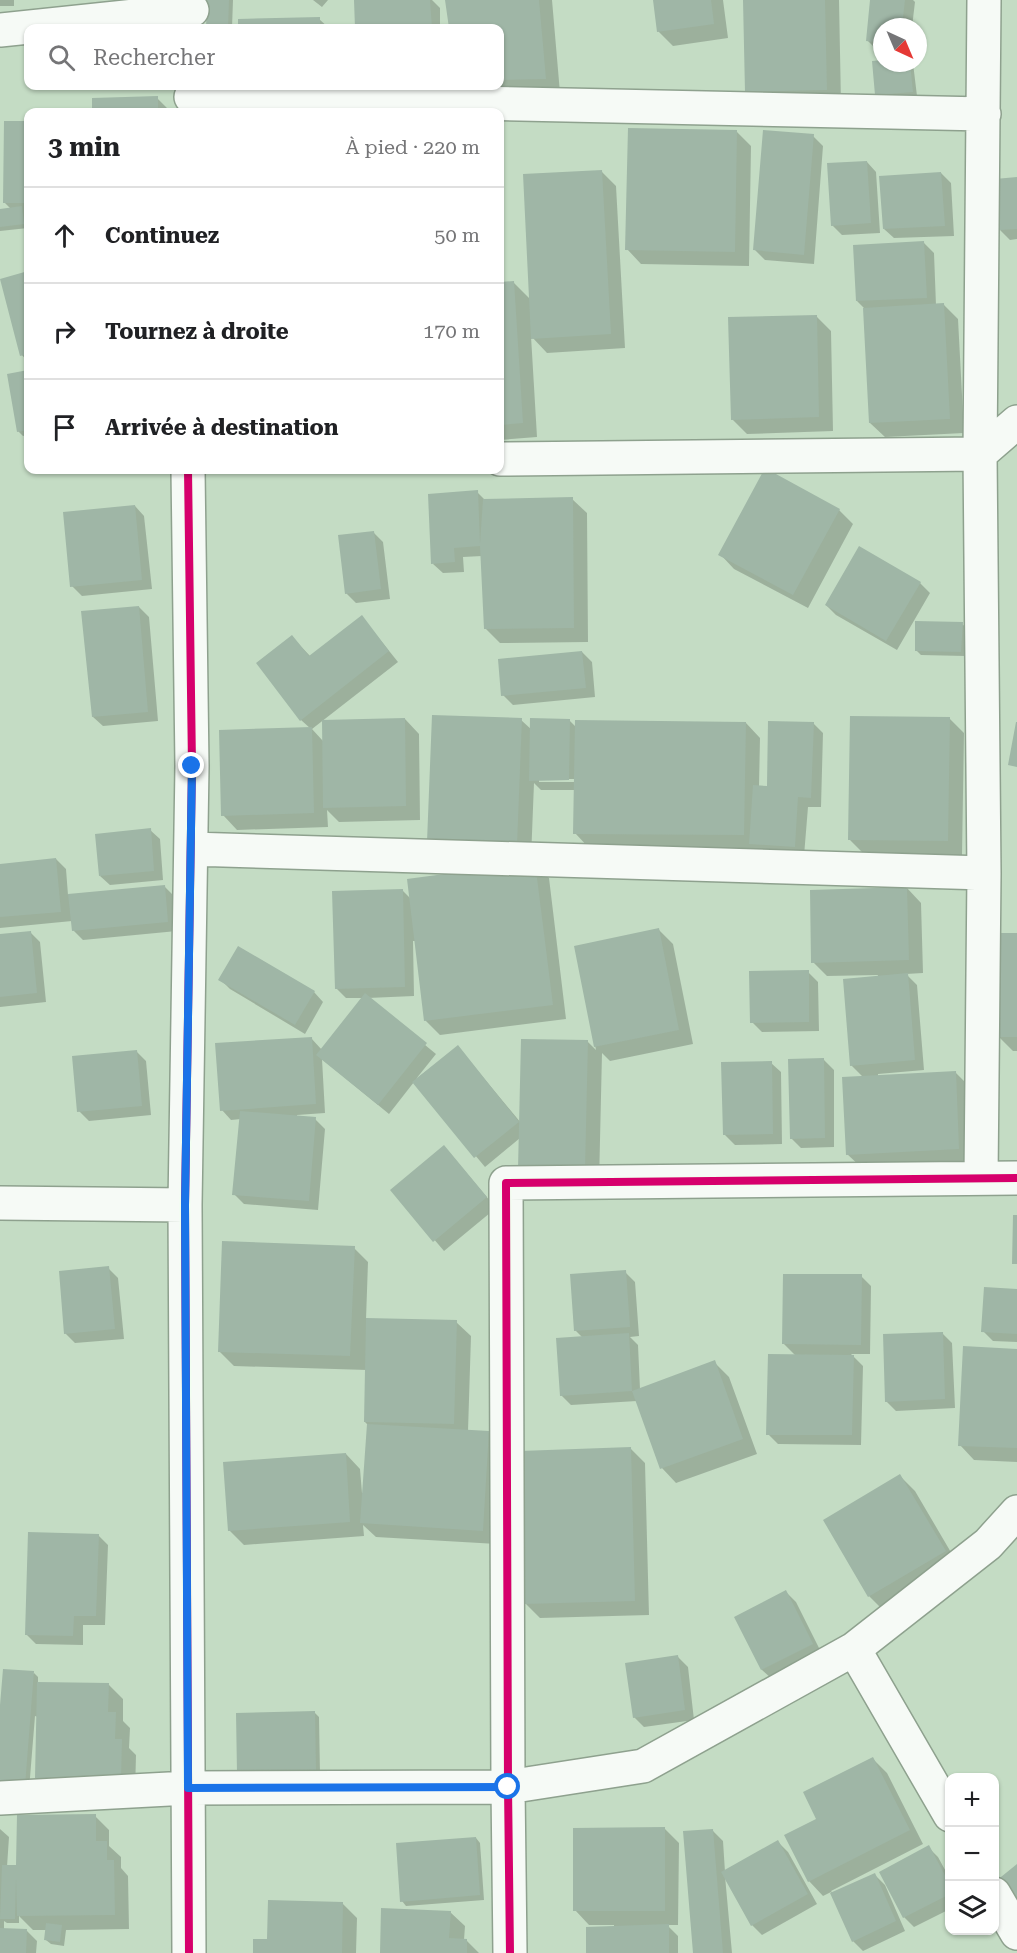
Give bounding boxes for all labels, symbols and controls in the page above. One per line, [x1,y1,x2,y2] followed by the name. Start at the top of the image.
[873,18,927,72] north arrow
[24,24,504,90] search box
[45,41,78,74] icon: search
[93,45,215,70] text: Rechercher
[48,132,120,162] text: 3 min
[346,135,480,159] text: À pied · 220 m
[48,219,81,252] icon: ahead
[105,223,219,248] text: Continuez
[434,223,480,247] text: 50 m
[48,315,81,348] icon: right
[105,319,289,344] text: Tournez à droite
[423,319,480,343] text: 170 m
[48,411,81,444] icon: arrive
[105,415,339,440] text: Arrivée à destination
[178,752,204,778] route end
[494,1773,520,1799] route start
[945,1773,999,1935] map controls
[945,1773,999,1827] button: +
[945,1827,999,1881] button: −
[945,1881,999,1935] button: layers

